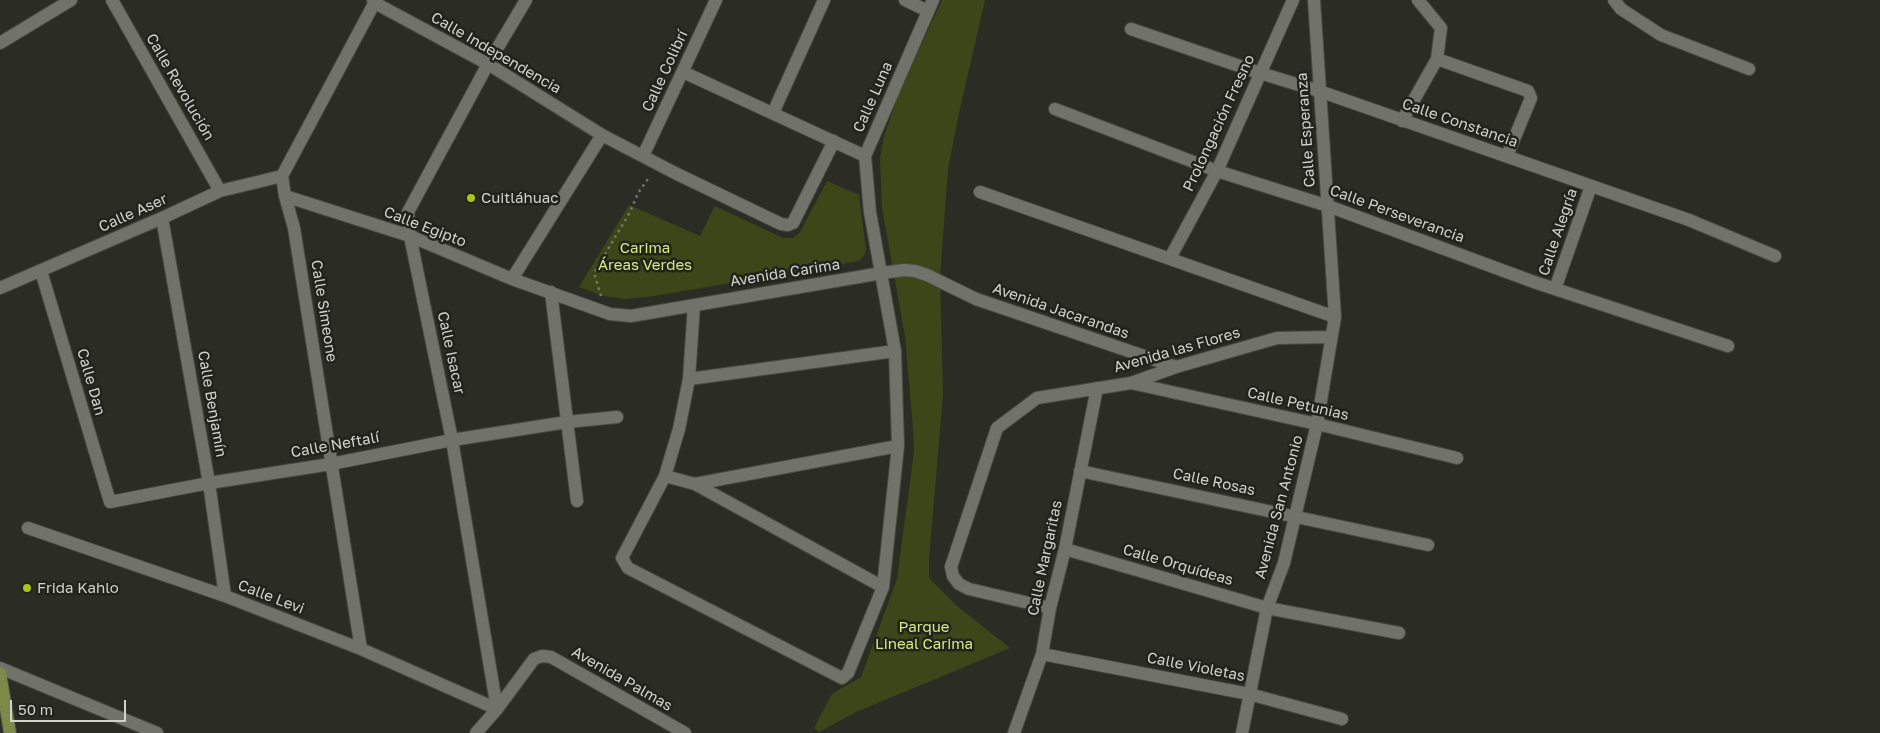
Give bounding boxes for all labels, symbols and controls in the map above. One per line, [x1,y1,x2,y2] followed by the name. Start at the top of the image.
[428,8,564,98] street label: Calle Independencia
[638,27,692,115] street label: Calle Colibrí
[142,30,218,144] street label: Calle Revolución
[1179,52,1259,194] street label: Prolongación Fresno
[849,59,897,135] street label: Calle Luna
[1293,72,1319,188] street label: Calle Esperanza
[1400,95,1520,151] street label: Calle Constancia
[1327,181,1467,247] street label: Calle Perseverancia
[1535,186,1581,278] street label: Calle Alegría
[481,189,559,207] place label: Cuitláhuac
[96,190,170,236] street label: Calle Aser
[465,192,477,204] marker: Cuitláhuac
[381,203,469,251] street label: Calle Egipto
[598,239,692,274] park label: Carima Áreas Verdes
[729,255,841,291] street label: Avenida Carima
[307,259,341,363] street label: Calle Simeone
[990,279,1132,343] street label: Avenida Jacarandas
[433,310,469,396] street label: Calle Isacar
[1112,323,1242,377] street label: Avenida las Flores
[73,346,109,418] street label: Calle Dan
[194,349,230,459] street label: Calle Benjamín
[1245,384,1351,424] street label: Calle Petunias
[289,428,381,462] street label: Calle Neftalí
[1251,433,1307,581] street label: Avenida San Antonio
[1171,464,1257,500] street label: Calle Rosas
[1024,499,1066,617] street label: Calle Margaritas
[1121,541,1235,589] street label: Calle Orquídeas
[235,576,307,618] street label: Calle Levi
[37,579,119,597] place label: Frida Kahlo
[21,582,33,594] marker: Frida Kahlo
[875,618,973,653] park label: Parque Lineal Carima
[568,643,676,715] street label: Avenida Palmas
[1145,649,1247,685] street label: Calle Violetas
[12,690,129,722] scale bar
[18,700,53,718] text: 50 m

